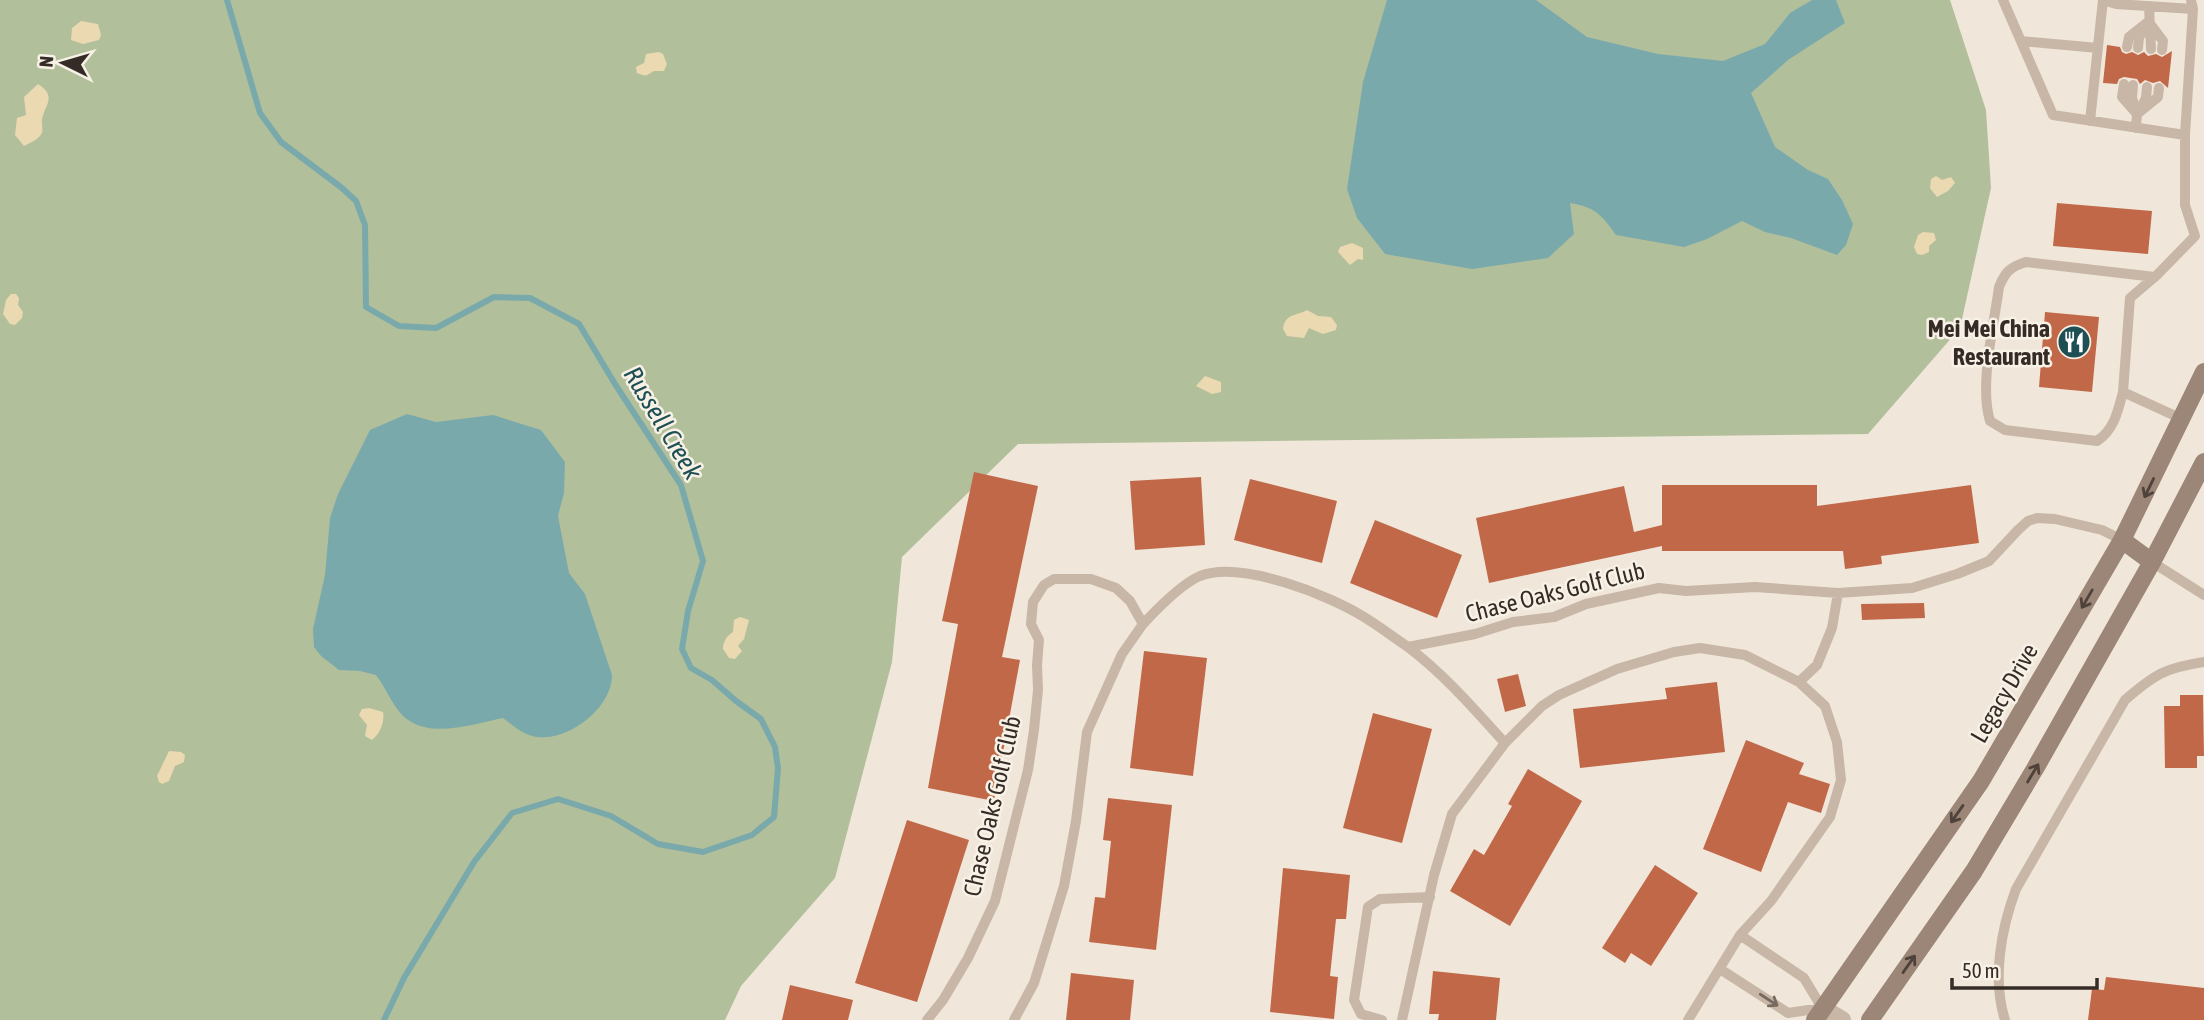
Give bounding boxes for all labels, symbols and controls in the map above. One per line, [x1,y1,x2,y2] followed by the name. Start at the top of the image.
[28,28,98,98] north arrow
[35,55,58,68] text: N
[1928,315,2050,370] place label: Mei Mei China Restaurant
[2055,323,2093,361] restaurant icon: Mei Mei China Restaurant
[618,361,709,485] water label: Russell Creek
[2141,477,2155,498] one-way arrow
[1462,557,1648,627] street label: Chase Oaks Golf Club
[2080,588,2094,608] one-way arrow
[1965,639,2043,747] street label: Legacy Drive
[958,713,1026,899] street label: Chase Oaks Golf Club
[2026,764,2040,784] one-way arrow
[1950,804,1964,823] one-way arrow
[1952,946,2097,990] scale bar
[1902,955,1916,974] one-way arrow
[1962,958,2000,982] text: 50 m
[1758,993,1778,1007] one-way arrow

